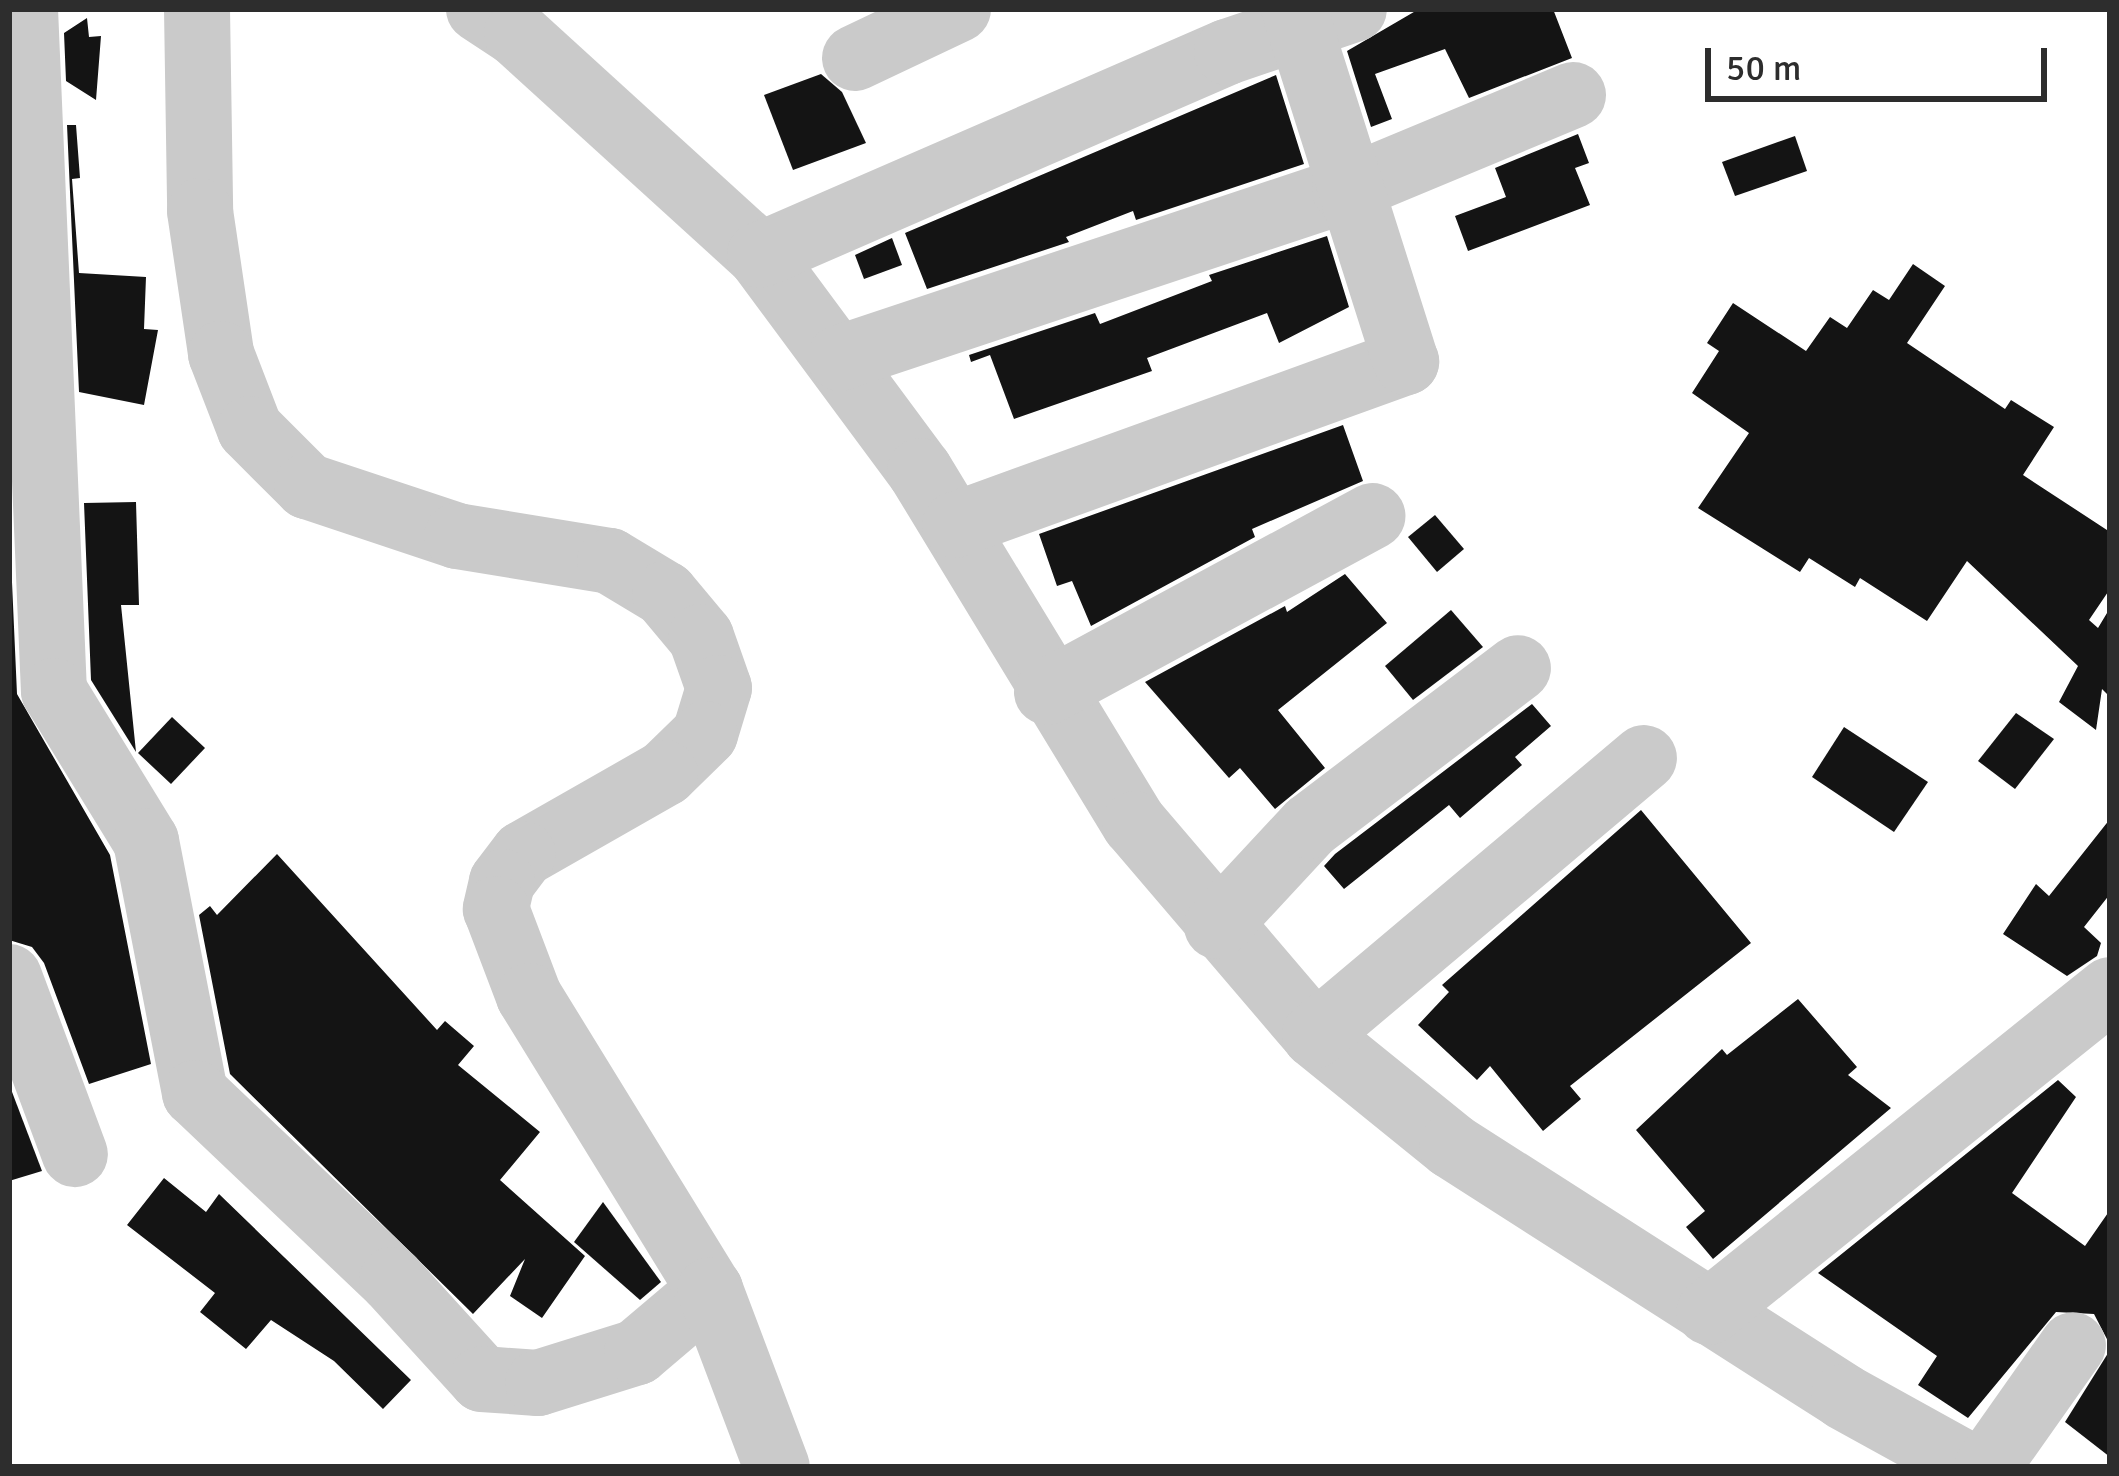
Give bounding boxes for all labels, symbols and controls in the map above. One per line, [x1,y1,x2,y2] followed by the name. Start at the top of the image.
[1711,24,2053,98] scale bar
[1726,46,1802,91] text: 50 m

